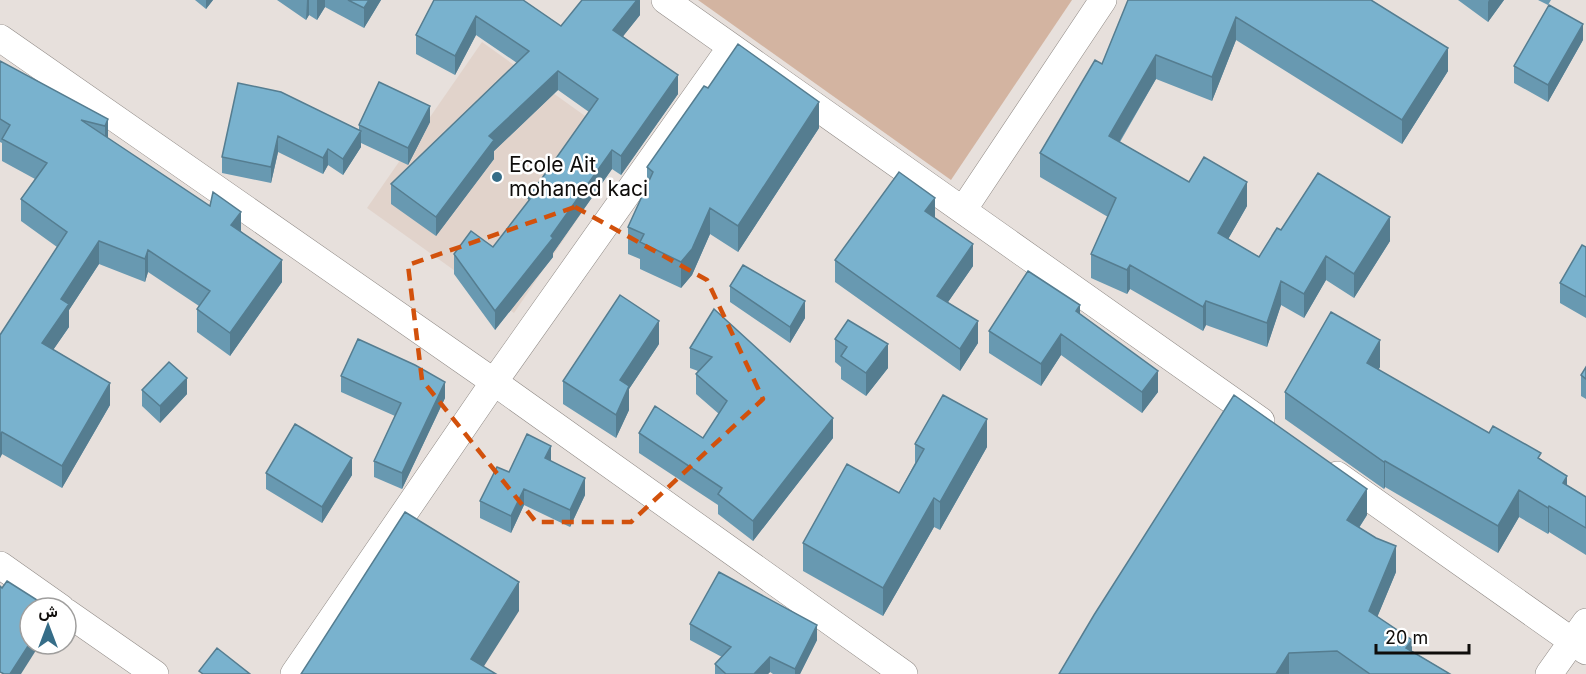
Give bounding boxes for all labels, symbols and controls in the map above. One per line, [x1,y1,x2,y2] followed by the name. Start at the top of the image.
[509,152,648,201] place label: Ecole Ait mohaned kaci
[490,170,504,184] marker: Ecole Ait mohaned kaci
[18,596,78,656] north arrow
[38,601,58,621] text: ش
[1376,617,1469,655] scale bar
[1385,627,1428,648] text: 20 m

